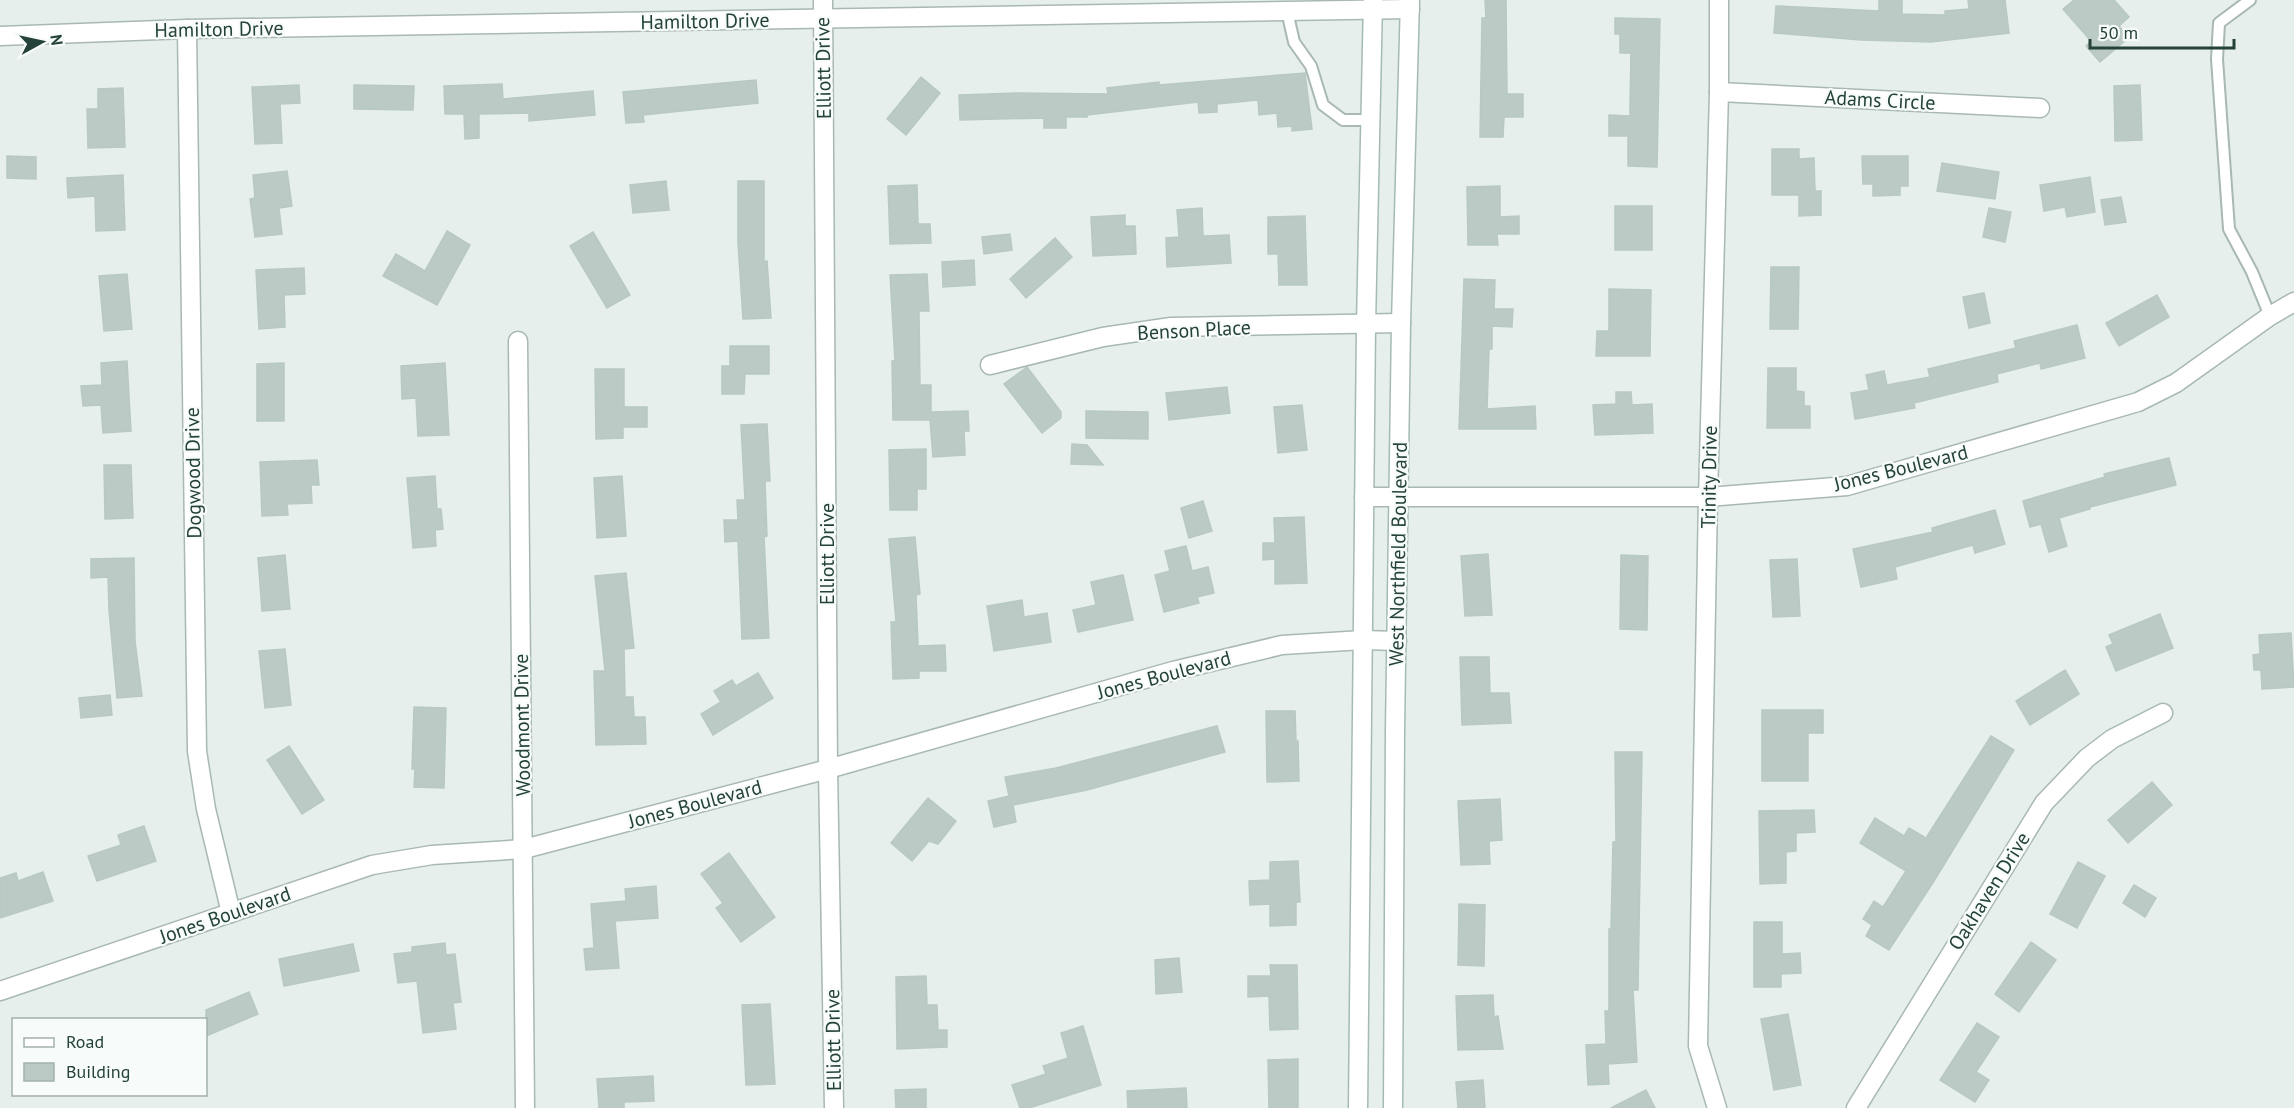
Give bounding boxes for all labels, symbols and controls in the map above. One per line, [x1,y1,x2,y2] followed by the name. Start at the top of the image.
[640,7,770,35] street label: Hamilton Drive
[12,12,72,72] north arrow
[2090,12,2234,50] scale bar
[154,15,284,43] street label: Hamilton Drive
[809,17,837,119] street label: Elliott Drive
[2099,21,2138,44] text: 50 m
[46,33,67,47] text: N
[1824,84,1936,116] street label: Adams Circle
[1136,314,1252,346] street label: Benson Place
[179,407,207,539] street label: Dogwood Drive
[1695,425,1723,529] street label: Trinity Drive
[1830,439,1971,497] street label: Jones Boulevard
[1383,442,1413,666] street label: West Northfield Boulevard
[814,503,840,605] street label: Elliott Drive
[1093,645,1234,706] street label: Jones Boulevard
[508,653,536,797] street label: Woodmont Drive
[624,774,765,835] street label: Jones Boulevard
[1942,827,2036,955] street label: Oakhaven Drive
[155,880,294,950] street label: Jones Boulevard
[819,989,847,1091] street label: Elliott Drive
[12,1018,207,1096] legend
[66,1030,104,1053] text: Road
[66,1060,130,1083] text: Building

